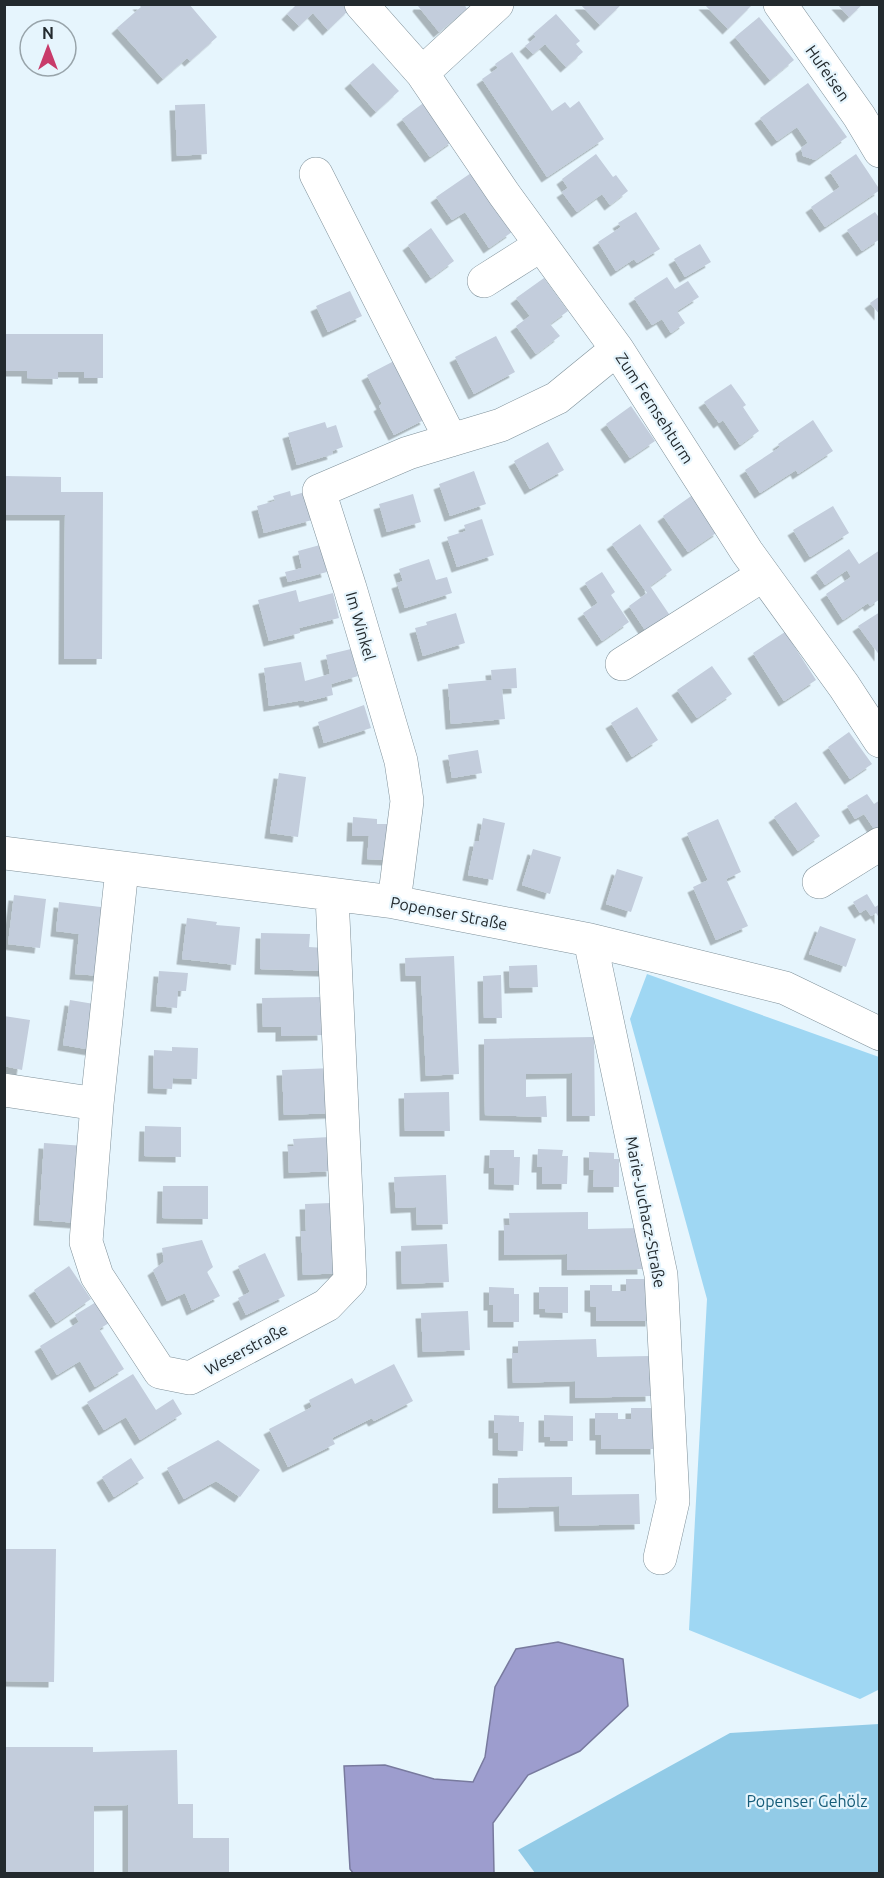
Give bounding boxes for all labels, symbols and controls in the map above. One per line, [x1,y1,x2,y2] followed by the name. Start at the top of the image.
[18,18,78,78] north arrow
[42,24,54,42] text: N
[802,42,854,104] street label: Hufeisen
[613,349,697,467] street label: Zum Fernsehturm
[343,590,379,662] street label: Im Winkel
[389,893,509,933] street label: Popenser Straße
[622,1135,670,1289] street label: Marie-Juchacz-Straße
[202,1320,290,1378] street label: Weserstraße
[746,1792,868,1810] park label: Popenser Gehölz

